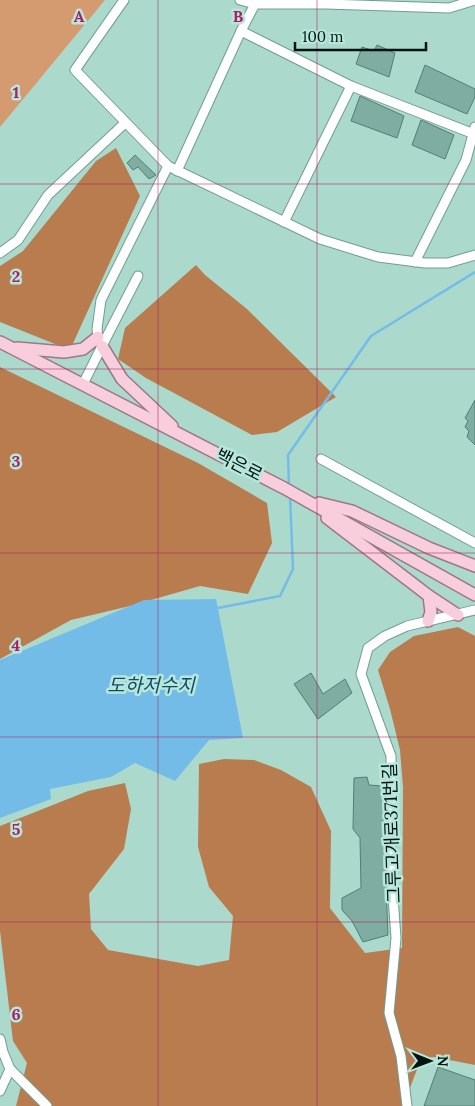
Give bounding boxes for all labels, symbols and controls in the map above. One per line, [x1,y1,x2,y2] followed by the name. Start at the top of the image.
[74,6,85,26] text: A
[233,6,244,26] text: B
[295,20,426,52] scale bar
[302,27,343,46] text: 100 m
[13,82,19,102] text: 1
[12,266,20,286] text: 2
[212,443,267,486] street label: 백은로
[12,451,21,471] text: 3
[12,635,21,655] text: 4
[107,673,196,697] water label: 도하저수지
[378,762,405,904] street label: 그루고개로371번길
[12,819,21,839] text: 5
[11,1004,21,1024] text: 6
[405,1036,455,1086] north arrow
[434,1056,452,1067] text: N

